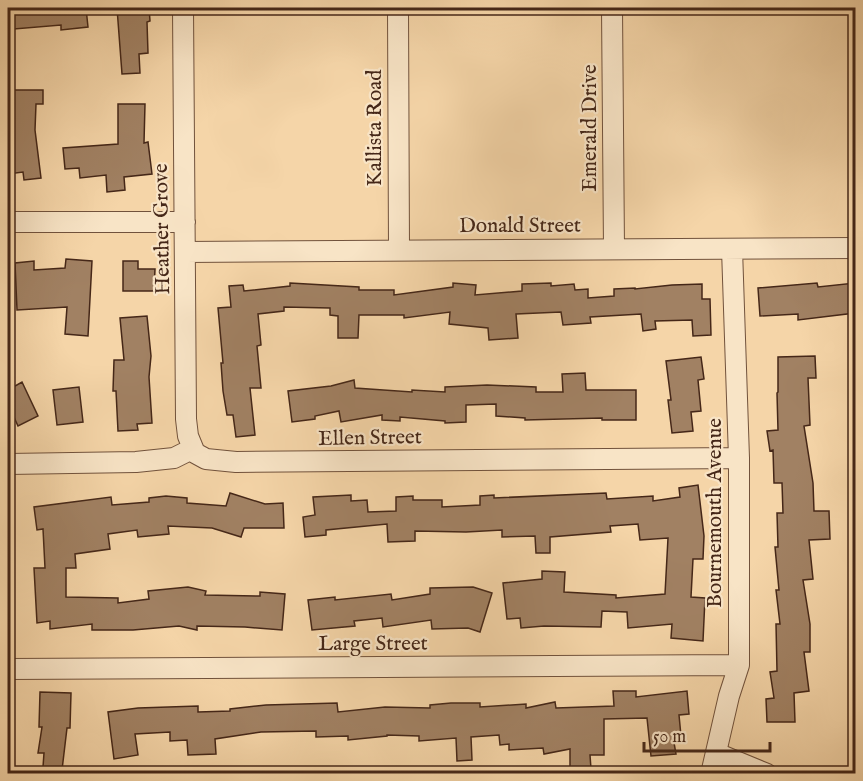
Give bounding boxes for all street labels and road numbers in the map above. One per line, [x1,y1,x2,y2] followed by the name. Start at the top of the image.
[577,64,604,192] street label: Emerald Drive
[362,69,389,187] street label: Kallista Road
[148,163,177,295] street label: Heather Grove
[459,213,581,240] street label: Donald Street
[702,418,729,608] street label: Bournemouth Avenue
[318,424,422,453] street label: Ellen Street
[318,631,428,658] street label: Large Street

